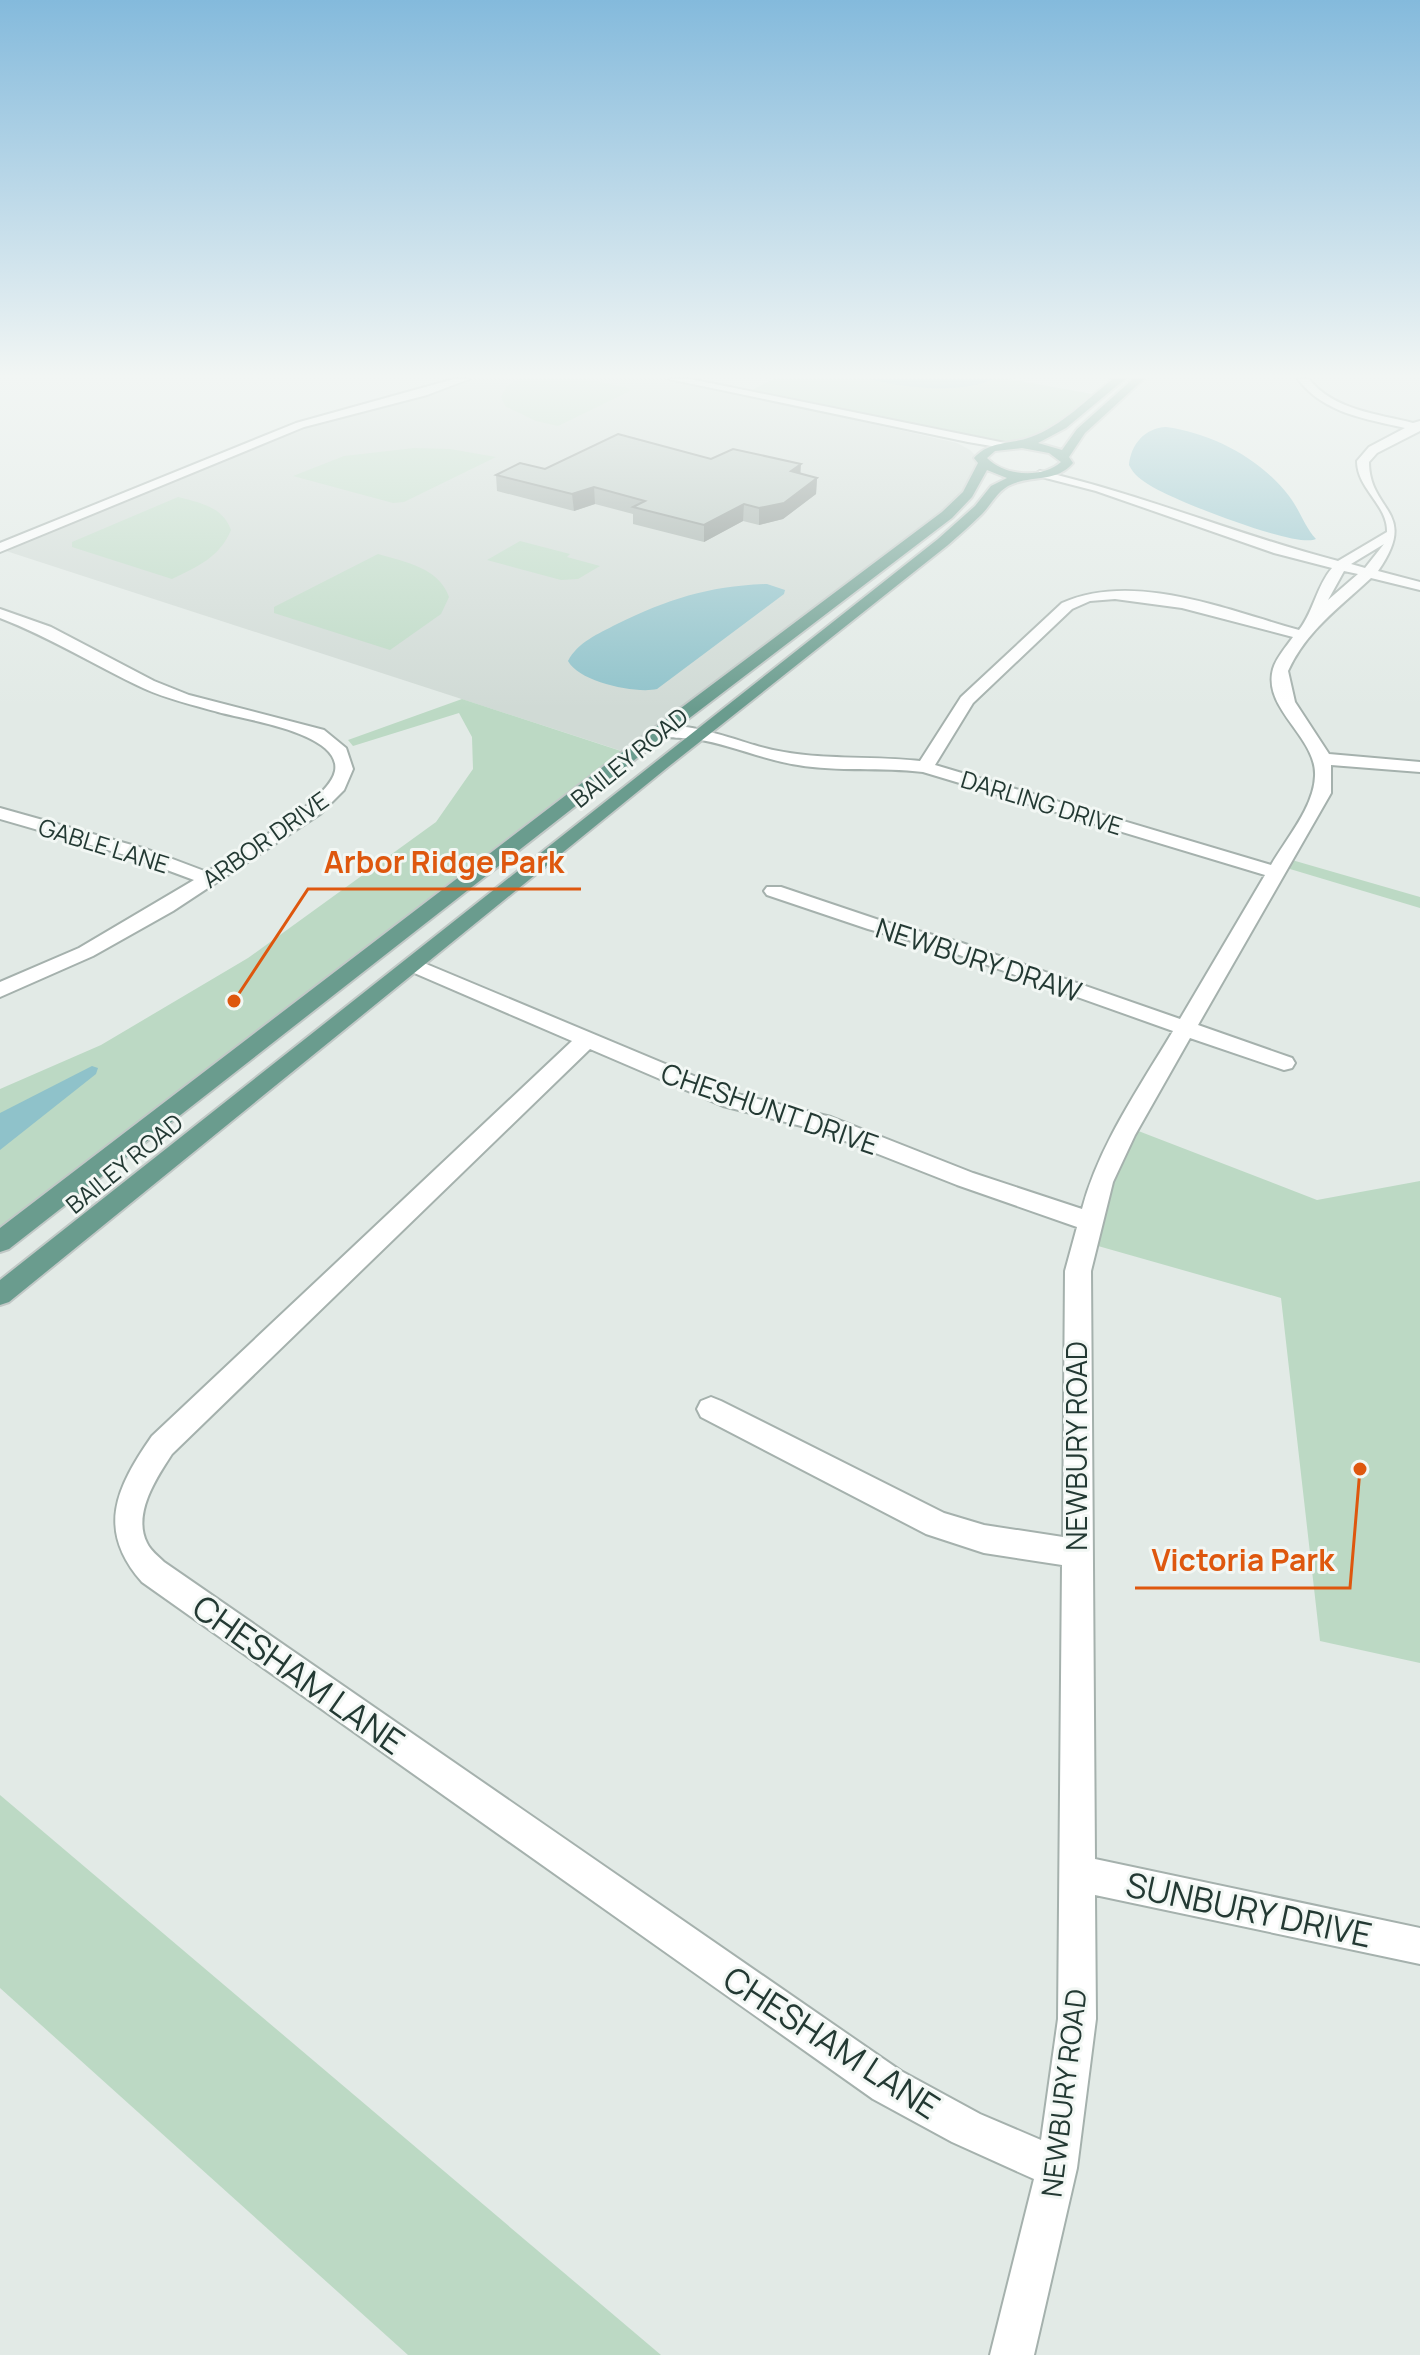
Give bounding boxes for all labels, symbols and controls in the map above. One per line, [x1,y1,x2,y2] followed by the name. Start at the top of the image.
[563,700,695,814] street label: BAILEY ROAD
[957,762,1127,842] street label: DARLING DRIVE
[195,783,335,895] street label: ARBOR DRIVE
[35,810,173,880] street label: GABLE LANE
[308,835,581,889] callout: Arbor Ridge Park
[324,841,565,882] text: Arbor Ridge Park
[871,908,1087,1010] street label: NEWBURY DRAW
[657,1053,883,1163] street label: CHESHUNT DRIVE
[58,1106,190,1220] street label: BAILEY ROAD
[1057,1341,1095,1551] street label: NEWBURY ROAD
[1135,1534,1350,1588] callout: Victoria Park
[1152,1539,1335,1580] text: Victoria Park
[184,1584,414,1764] street label: CHESHAM LANE
[1122,1860,1376,1958] street label: SUNBURY DRIVE
[715,1955,949,2129] street label: CHESHAM LANE
[1031,1987,1095,2199] street label: NEWBURY ROAD

